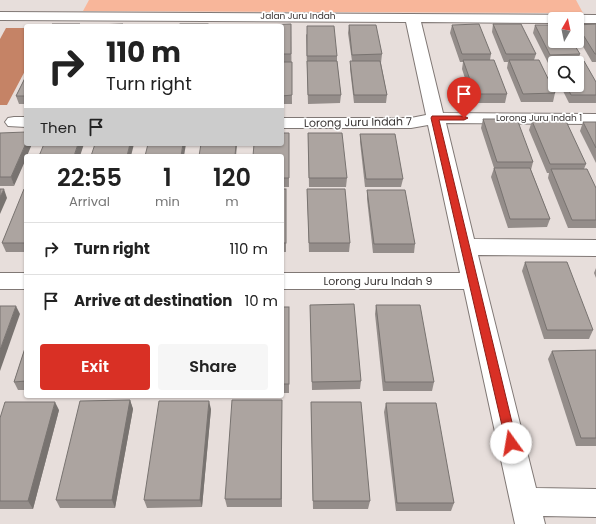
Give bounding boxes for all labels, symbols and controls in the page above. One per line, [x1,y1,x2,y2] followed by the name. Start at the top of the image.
[260,10,336,22] street label: Jalan Juru Indah
[548,12,584,48] north arrow
[548,12,584,92] map controls
[106,33,181,72] text: 110 m
[40,40,92,92] icon: right
[548,56,584,92] button: search
[106,71,192,96] text: Turn right
[447,77,481,118] pin
[453,83,475,105] icon: arrive
[496,112,582,124] street label: Lorong Juru Indah 1
[304,113,412,131] street label: Lorong Juru Indah 7
[85,116,107,138] icon: arrive
[40,117,77,138] text: Then
[57,161,122,194] text: 22:55
[163,161,172,194] text: 1
[213,161,251,194] text: 120
[69,192,110,211] text: Arrival
[155,192,180,211] text: min
[225,192,239,211] text: m
[40,238,62,260] icon: right
[74,238,150,259] text: Turn right
[230,238,268,259] text: 110 m
[324,273,432,289] street label: Lorong Juru Indah 9
[40,290,62,312] icon: arrive
[74,290,232,311] text: Arrive at destination
[244,290,278,311] text: 10 m
[40,344,150,390] button: Exit
[158,344,268,390] button: Share
[490,422,532,464] position arrow

